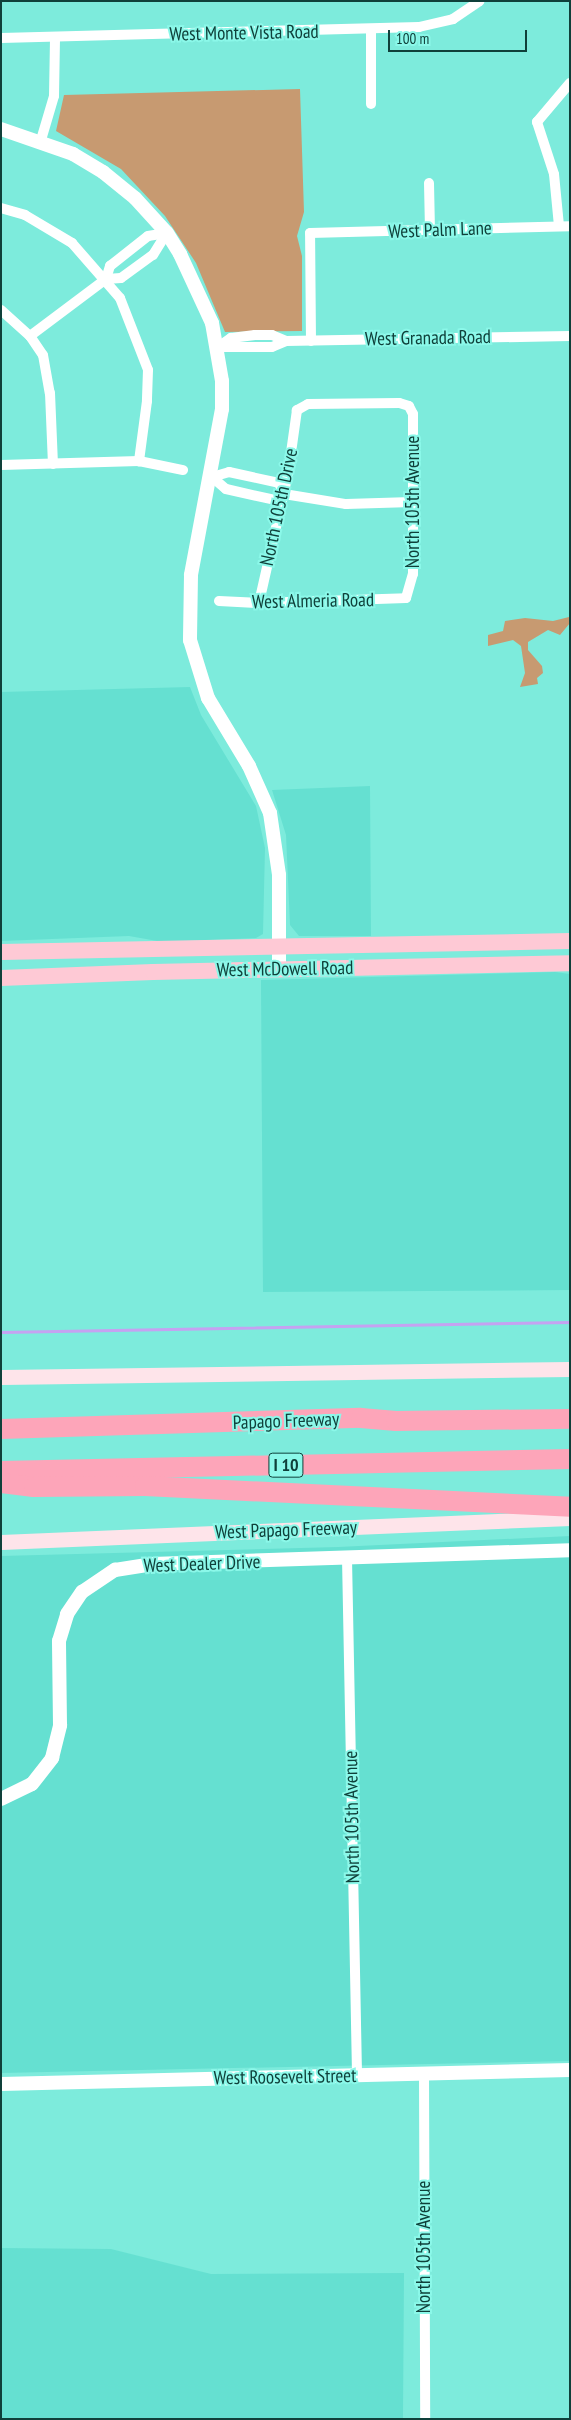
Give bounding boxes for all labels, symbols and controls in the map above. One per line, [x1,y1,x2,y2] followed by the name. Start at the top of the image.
[169,20,319,46] street label: West Monte Vista Road
[391,20,530,52] scale bar
[396,29,429,48] text: 100 m
[388,217,492,243] street label: West Palm Lane
[365,326,491,350] street label: West Granada Road
[402,435,424,569] street label: North 105th Avenue
[255,446,303,568] street label: North 105th Drive
[252,589,374,613] street label: West Almeria Road
[216,956,354,982] street label: West McDowell Road
[232,1408,340,1434] street label: Papago Freeway
[267,1450,305,1480] road number: I 10
[215,1516,357,1544] street label: West Papago Freeway
[143,1551,261,1577] street label: West Dealer Drive
[339,1750,365,1884] street label: North 105th Avenue
[214,2064,356,2090] street label: West Roosevelt Street
[413,2180,435,2314] street label: North 105th Avenue

